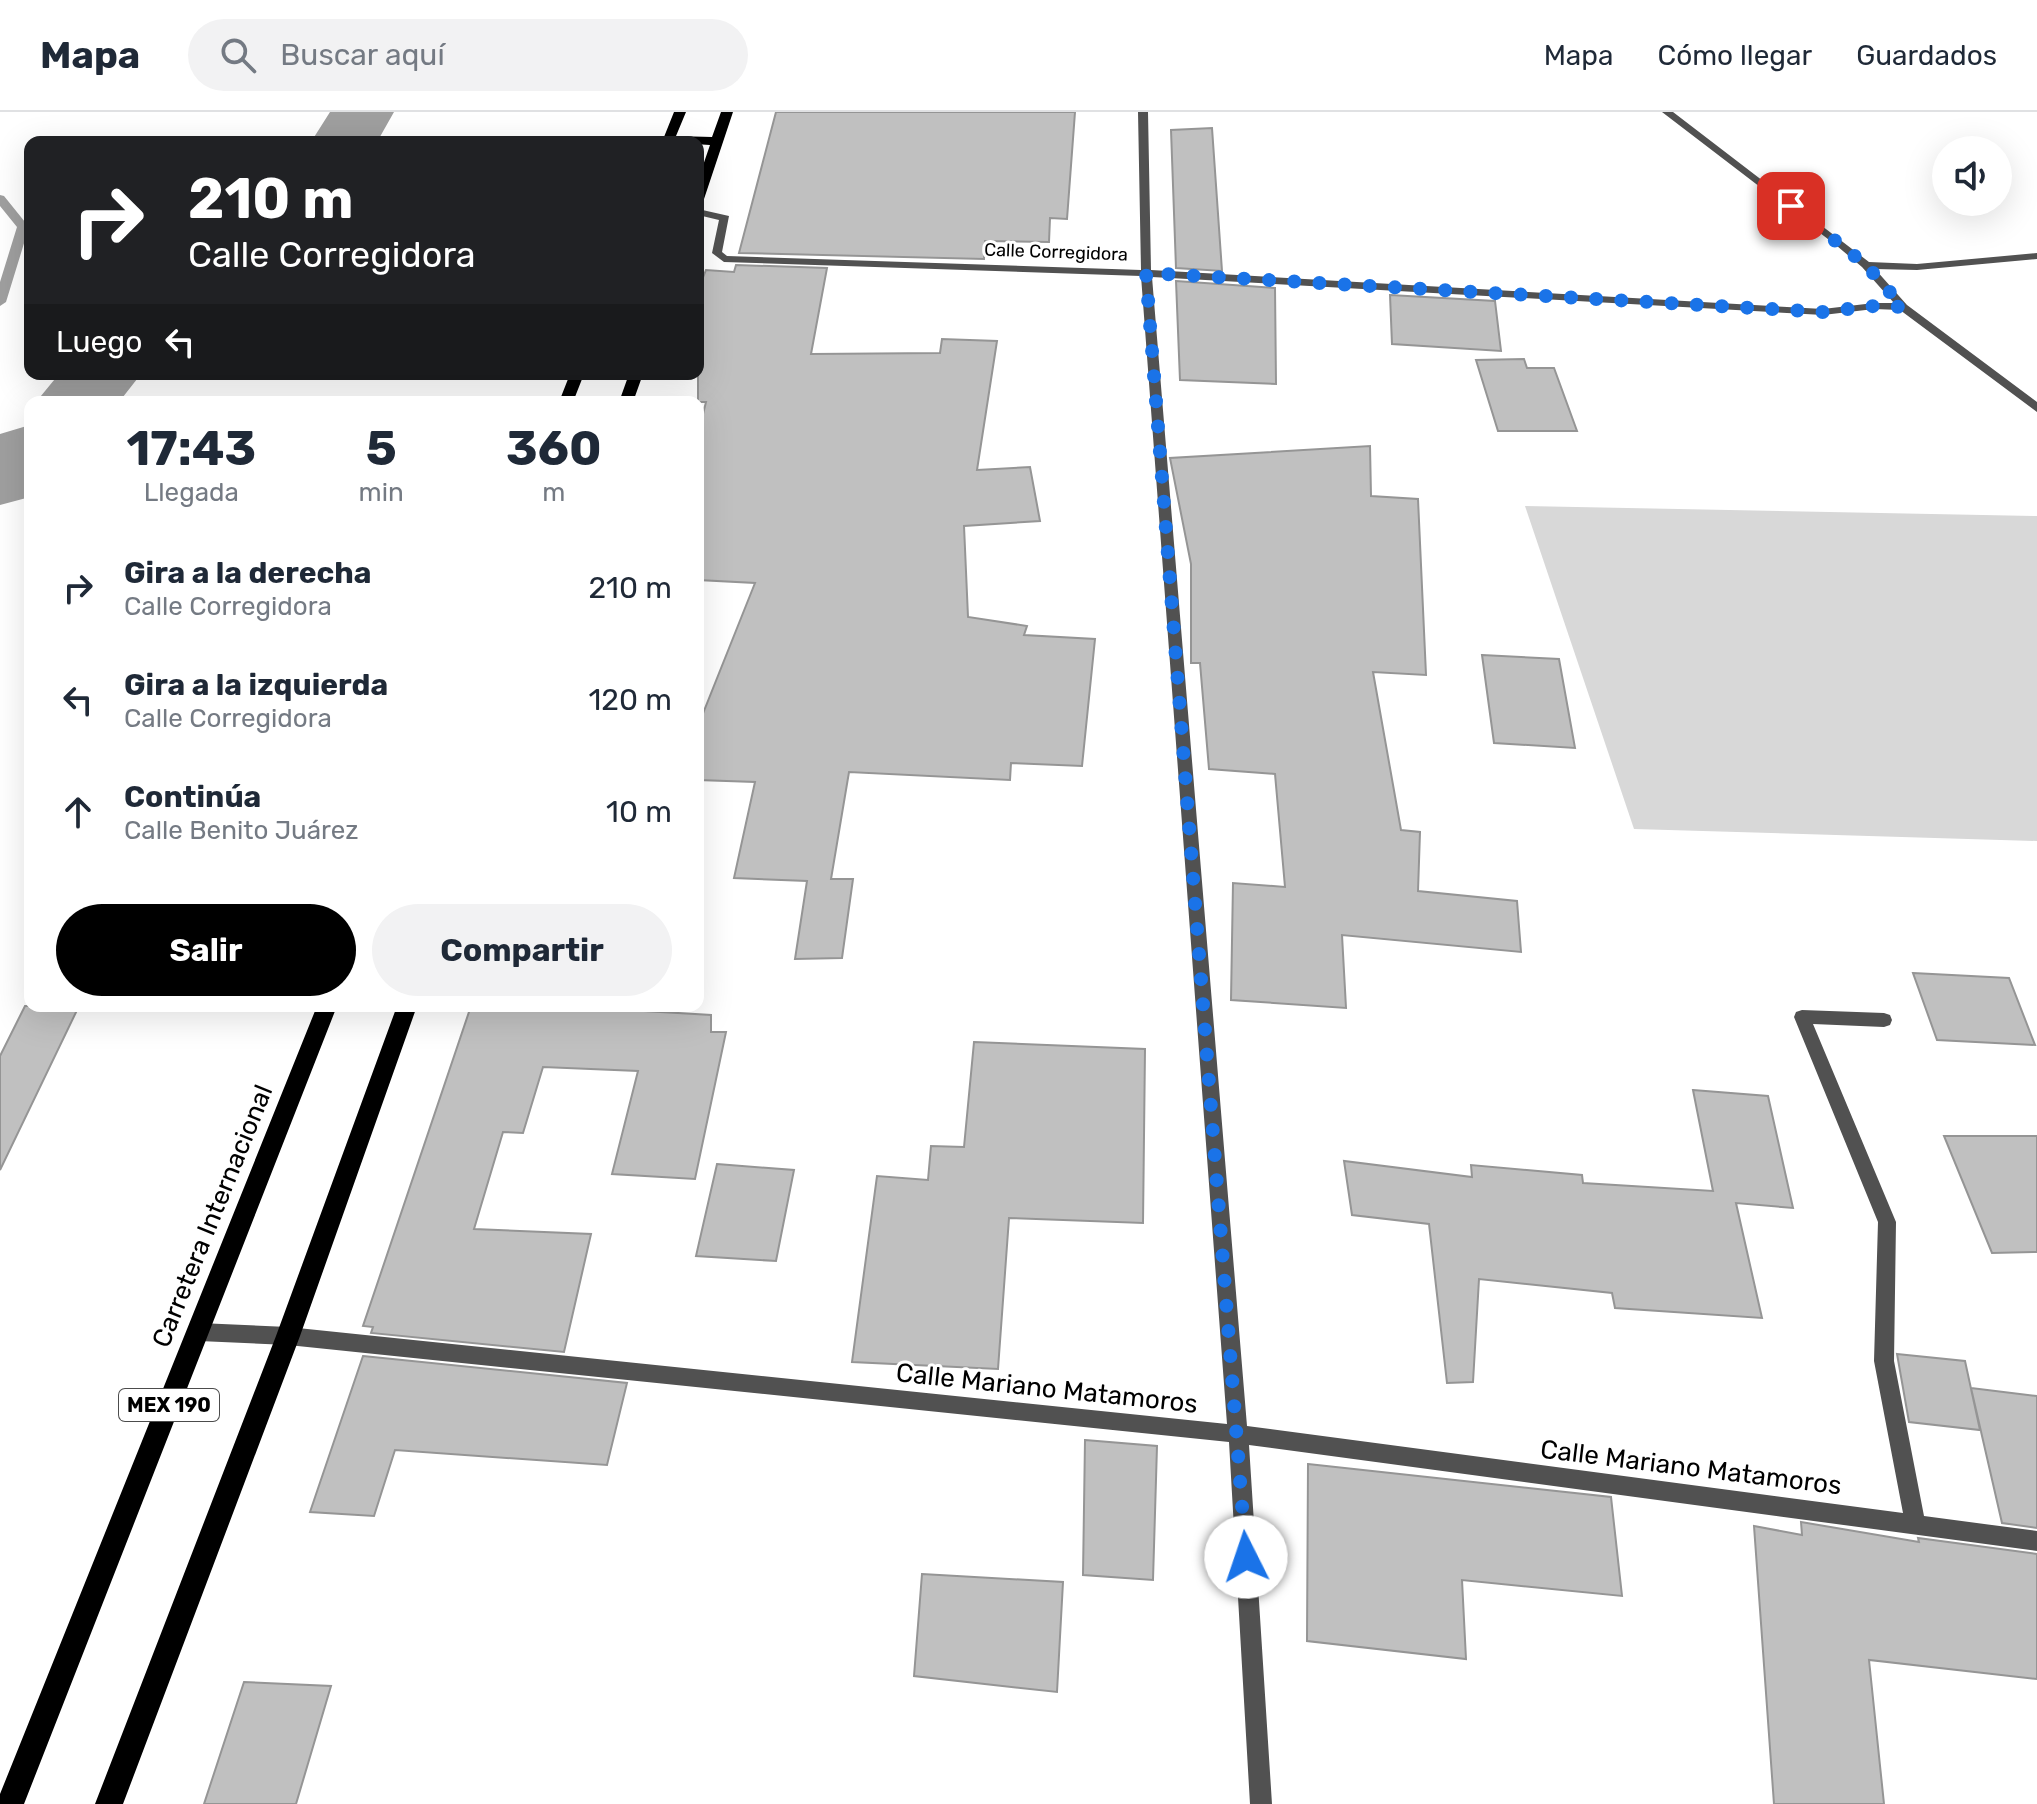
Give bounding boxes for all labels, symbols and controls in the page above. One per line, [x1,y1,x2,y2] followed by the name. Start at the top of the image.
[188,19,748,91] search box
[40,32,140,78] text: Mapa
[216,33,260,77] icon: search
[280,37,445,73] text: Buscar aquí
[1544,39,1613,72] text: Mapa
[1657,39,1812,72] text: Cómo llegar
[1856,39,1997,72] text: Guardados
[1932,136,2012,216] map controls
[1932,136,2012,216] button: sound
[188,166,354,232] text: 210 m
[56,168,160,272] icon: right
[1757,172,1825,240] pin
[1769,184,1813,228] icon: arrive
[188,233,476,276] text: Calle Corregidora
[984,238,1128,266] street label: Calle Corregidora
[158,320,202,364] icon: left
[56,324,142,360] text: Luego
[126,420,256,477] text: 17:43
[366,420,397,477] text: 5
[506,420,602,477] text: 360
[144,477,239,508] text: Llegada
[359,477,404,508] text: min
[542,477,565,508] text: m
[124,555,371,591] text: Gira a la derecha
[56,566,100,610] icon: right
[588,570,672,606] text: 210 m
[124,591,332,622] text: Calle Corregidora
[124,667,388,703] text: Gira a la izquierda
[56,678,100,722] icon: left
[588,682,672,718] text: 120 m
[124,703,332,734] text: Calle Corregidora
[124,779,261,815] text: Continúa
[56,790,100,834] icon: ahead
[606,794,672,830] text: 10 m
[124,815,358,846] text: Calle Benito Juárez
[56,904,356,996] button: Salir
[372,904,672,996] button: Compartir
[146,1081,279,1352] street label: Carretera Internacional
[895,1357,1199,1420] street label: Calle Mariano Matamoros
[119,1389,219,1421] road number: MEX 190
[1539,1434,1843,1501] street label: Calle Mariano Matamoros
[1204,1515,1288,1599] position arrow

